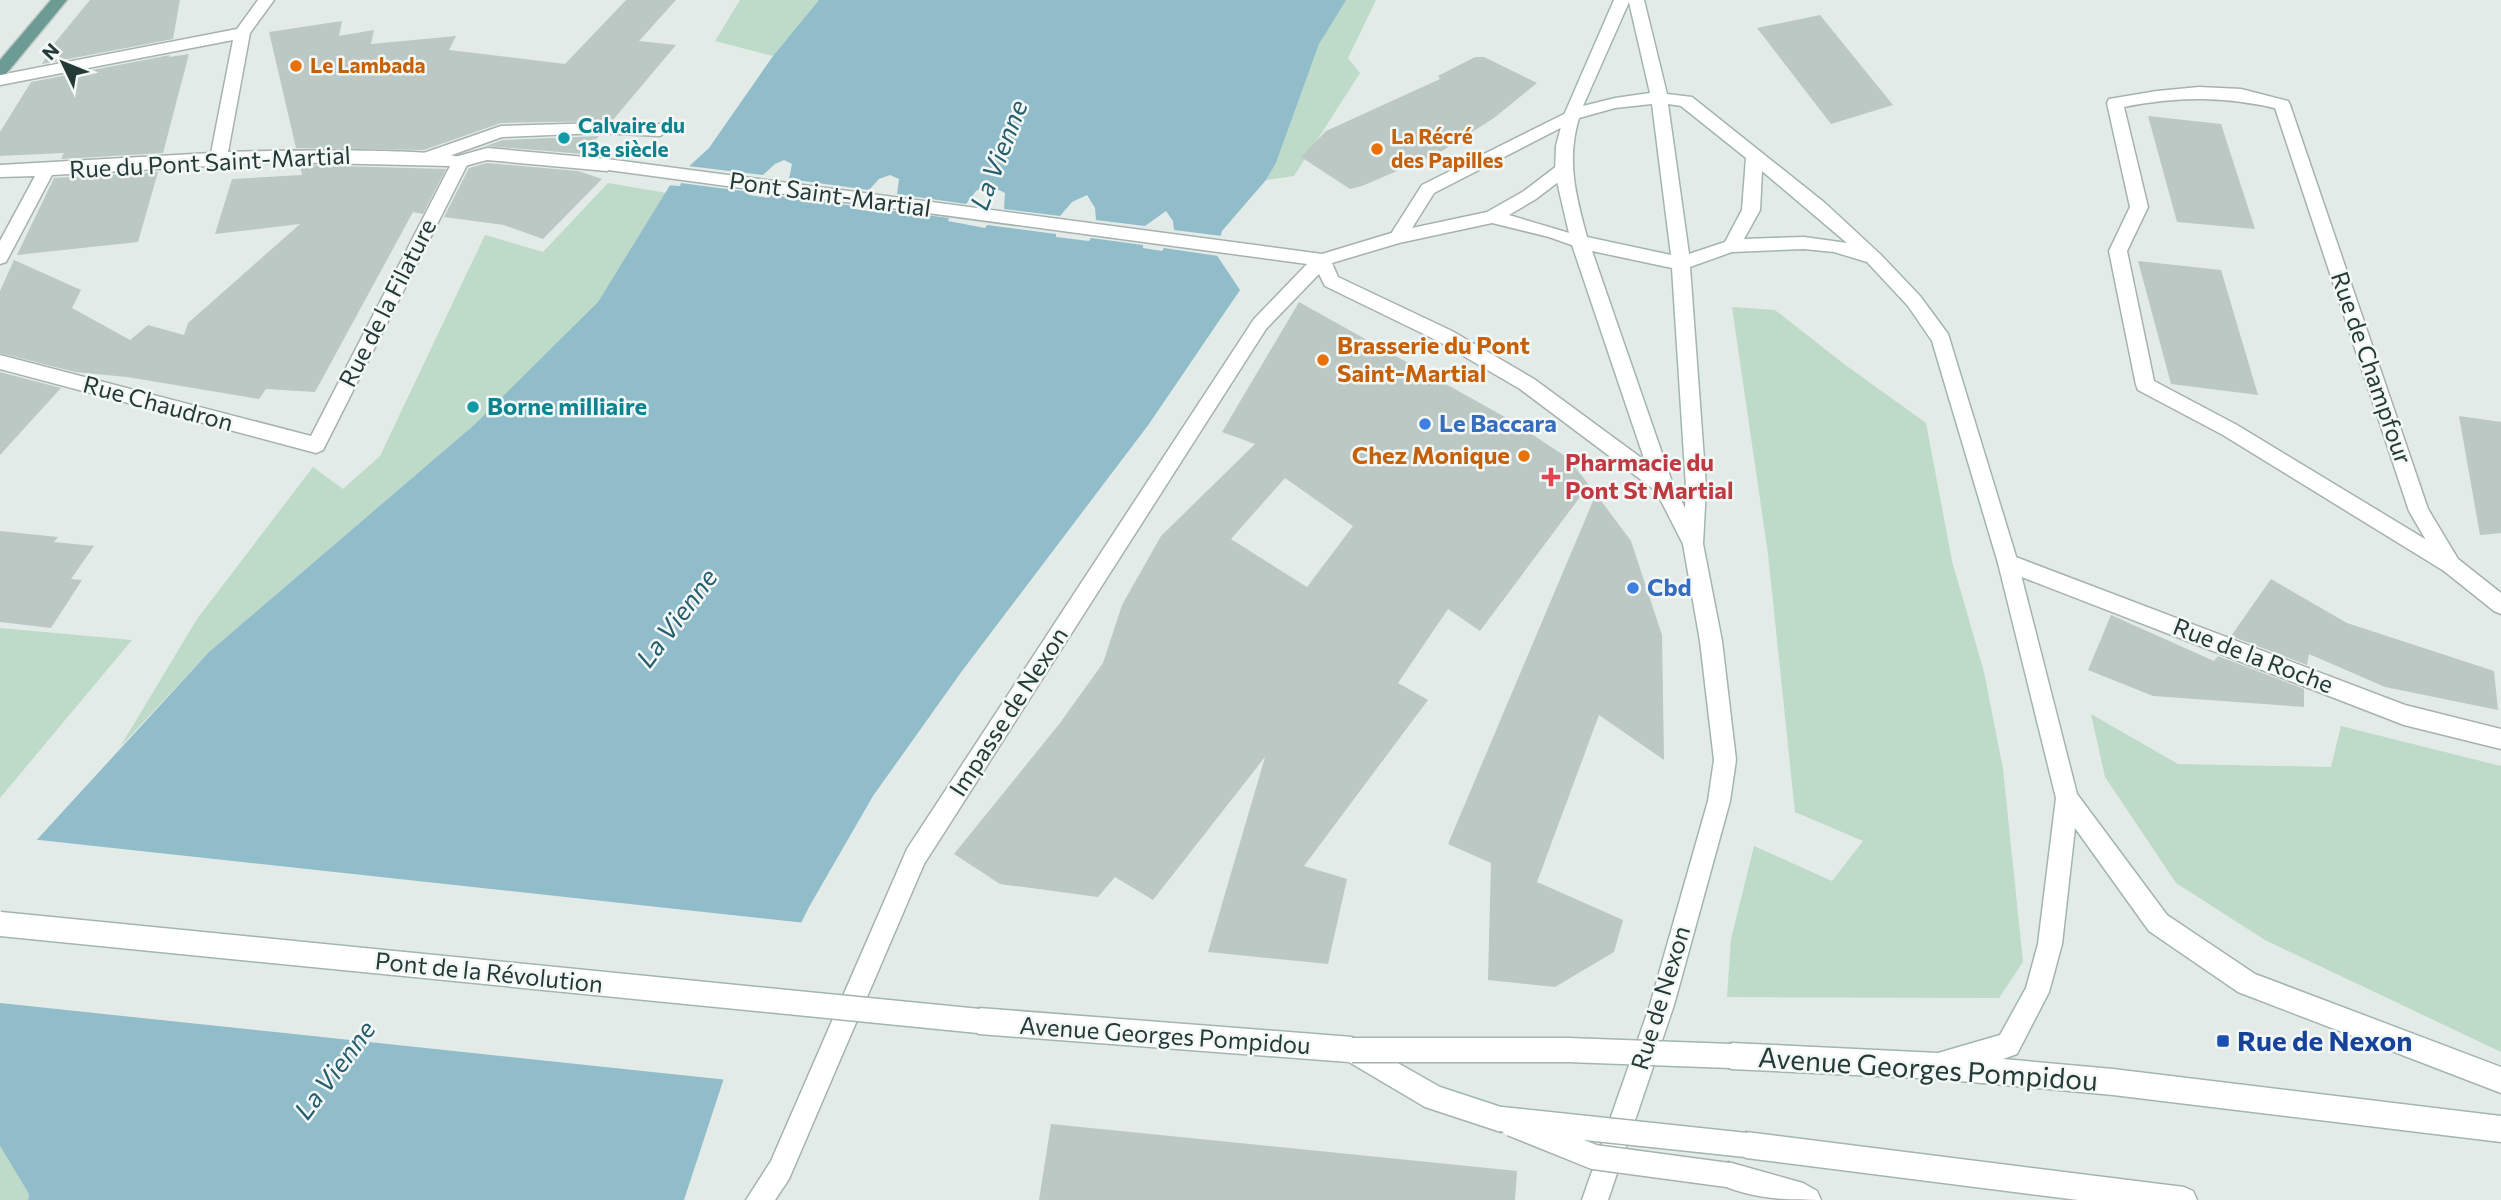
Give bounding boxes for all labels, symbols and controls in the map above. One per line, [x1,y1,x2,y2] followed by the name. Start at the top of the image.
[28,28,98,98] north arrow
[37,38,63,64] text: N
[310,52,426,77] place label: Le Lambada
[288,58,304,74] marker: Le Lambada
[962,95,1033,214] water label: La Vienne
[578,112,685,161] place label: Calvaire du 13e siècle
[1391,123,1504,172] place label: La Récré des Papilles
[556,130,572,146] marker: Calvaire du 13e siècle
[69,140,351,183] street label: Rue du Pont Saint-Martial
[1369,141,1385,157] marker: La Récré des Papilles
[728,165,933,222] street label: Pont Saint-Martial
[332,213,441,391] street label: Rue de la Filature
[2326,267,2419,468] street label: Rue de Champfour
[1337,330,1530,387] place label: Brasserie du Pont Saint-Martial
[1315,352,1331,368] marker: Brasserie du Pont Saint-Martial
[80,369,236,436] street label: Rue Chaudron
[487,391,647,420] place label: Borne milliaire
[465,399,481,415] marker: Borne milliaire
[1439,408,1557,437] place label: Le Baccara
[1417,416,1433,432] marker: Le Baccara
[1352,440,1510,469] place label: Chez Monique
[1565,447,1734,504] place label: Pharmacie du Pont St Martial
[1516,448,1532,464] marker: Chez Monique
[1543,469,1559,485] marker: Pharmacie du Pont St Martial
[629,562,723,672] water label: La Vienne
[1647,572,1692,601] place label: Cbd
[1625,580,1641,596] marker: Cbd
[2170,611,2338,698] street label: Rue de la Roche
[942,621,1073,801] street label: Impasse de Nexon
[1624,922,1695,1073] street label: Rue de Nexon
[374,945,605,998] street label: Pont de la Révolution
[1019,1010,1312,1059] street label: Avenue Georges Pompidou
[287,1014,381,1124] water label: La Vienne
[2237,1023,2412,1057] place label: Rue de Nexon
[2215,1033,2231,1049] marker: Rue de Nexon
[1757,1039,2099,1097] street label: Avenue Georges Pompidou

